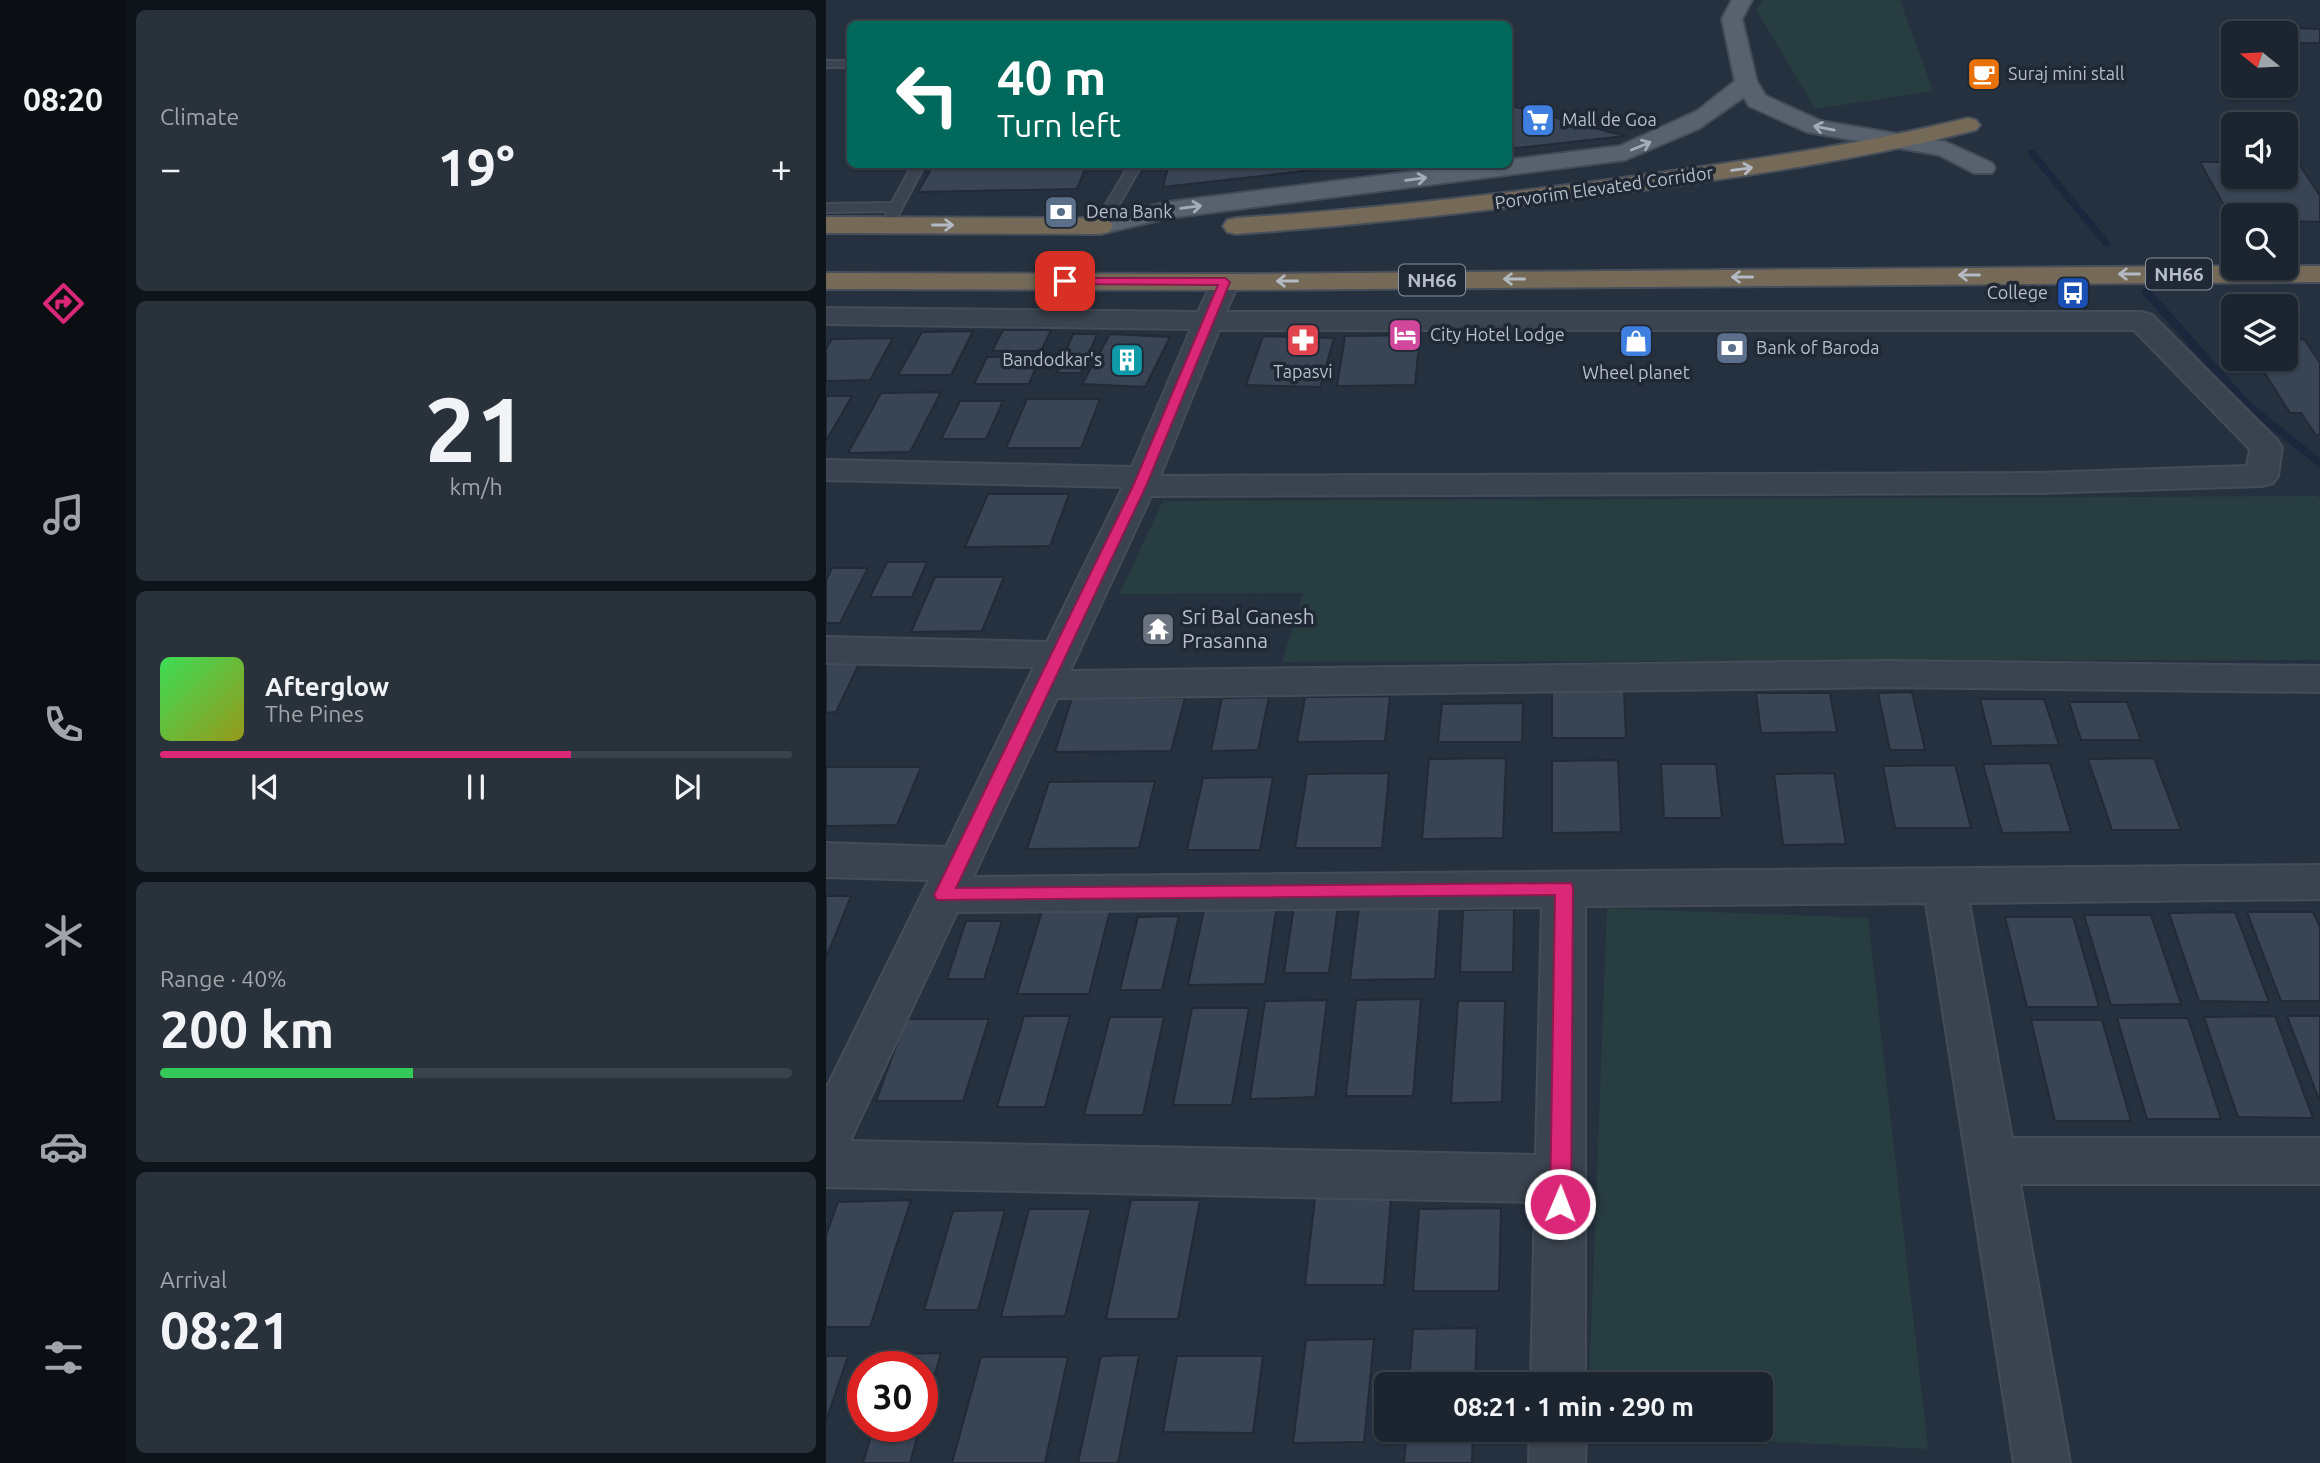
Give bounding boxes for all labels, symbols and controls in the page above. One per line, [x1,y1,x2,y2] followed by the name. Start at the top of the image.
[2221,21,2298,98] north arrow
[2221,21,2298,371] map controls
[882,49,973,140] icon: left
[997,49,1106,104] text: 40 m
[1965,55,2003,93] cafe icon: Suraj mini stall
[2008,63,2125,83] place label: Suraj mini stall
[23,81,103,117] text: 08:20
[1519,101,1557,139] supermarket icon: Mall de Goa
[160,104,239,129] text: Climate
[997,107,1121,143] text: Turn left
[1562,109,1657,129] place label: Mall de Goa
[2221,112,2298,189] button: sound
[1813,120,1836,134] one-way arrow
[437,138,515,196] text: 19°
[1630,139,1651,152] one-way arrow
[160,147,181,189] text: −
[771,147,792,189] text: +
[1493,162,1714,212] street label: Porvorim Elevated Corridor
[1730,162,1753,175] one-way arrow
[1405,172,1427,185] one-way arrow
[1042,193,1080,231] bank icon: Dena Bank
[1179,200,1202,213] one-way arrow
[1086,201,1172,221] place label: Dena Bank
[2221,203,2298,280] button: search
[931,218,954,232] one-way arrow
[1035,251,1095,311] pin
[2146,258,2212,290] road number: NH66
[1046,262,1084,300] icon: arrive
[1399,264,1465,296] road number: NH66
[2118,267,2141,281] one-way arrow
[1958,268,1981,282] one-way arrow
[1731,270,1754,284] one-way arrow
[1503,272,1526,286] one-way arrow
[1276,274,1299,288] one-way arrow
[2054,274,2092,312] bus stop icon: College
[39,279,88,328] icon: directions
[1987,282,2048,302] place label: College
[2221,294,2298,371] button: layers
[1386,316,1424,354] hotel icon: City Hotel Lodge
[1284,321,1322,359] pharmacy icon: Tapasvi
[1617,322,1655,360] shop icon: Wheel planet
[1430,324,1565,344] place label: City Hotel Lodge
[1713,329,1751,367] bank icon: Bank of Baroda
[1756,337,1879,357] place label: Bank of Baroda
[1108,341,1146,379] building icon: Bandodkar's
[1002,349,1102,369] place label: Bandodkar's
[1273,361,1333,381] place label: Tapasvi
[1582,362,1690,382] place label: Wheel planet
[425,377,527,479] text: 21
[449,474,503,499] text: km/h
[39,490,88,539] icon: music
[1182,604,1315,652] place label: Sri Bal Ganesh Prasanna
[1139,610,1177,648] temple icon: Sri Bal Ganesh Prasanna
[265,672,389,701] text: Afterglow
[39,700,88,749] icon: phone
[265,701,364,726] text: The Pines
[246,768,284,806] icon: previous
[457,768,495,806] icon: pause
[668,768,706,806] icon: next
[39,911,88,960] icon: climate
[160,966,287,991] text: Range · 40%
[160,1000,334,1058] text: 200 km
[39,1122,88,1171] icon: car
[1523,1167,1597,1241] position arrow
[160,1267,227,1292] text: Arrival
[160,1301,290,1359] text: 08:21
[39,1333,88,1382] icon: filters
[847,1351,938,1442] speed limit sign: 30
[1453,1392,1694,1421] text: 08:21 · 1 min · 290 m

